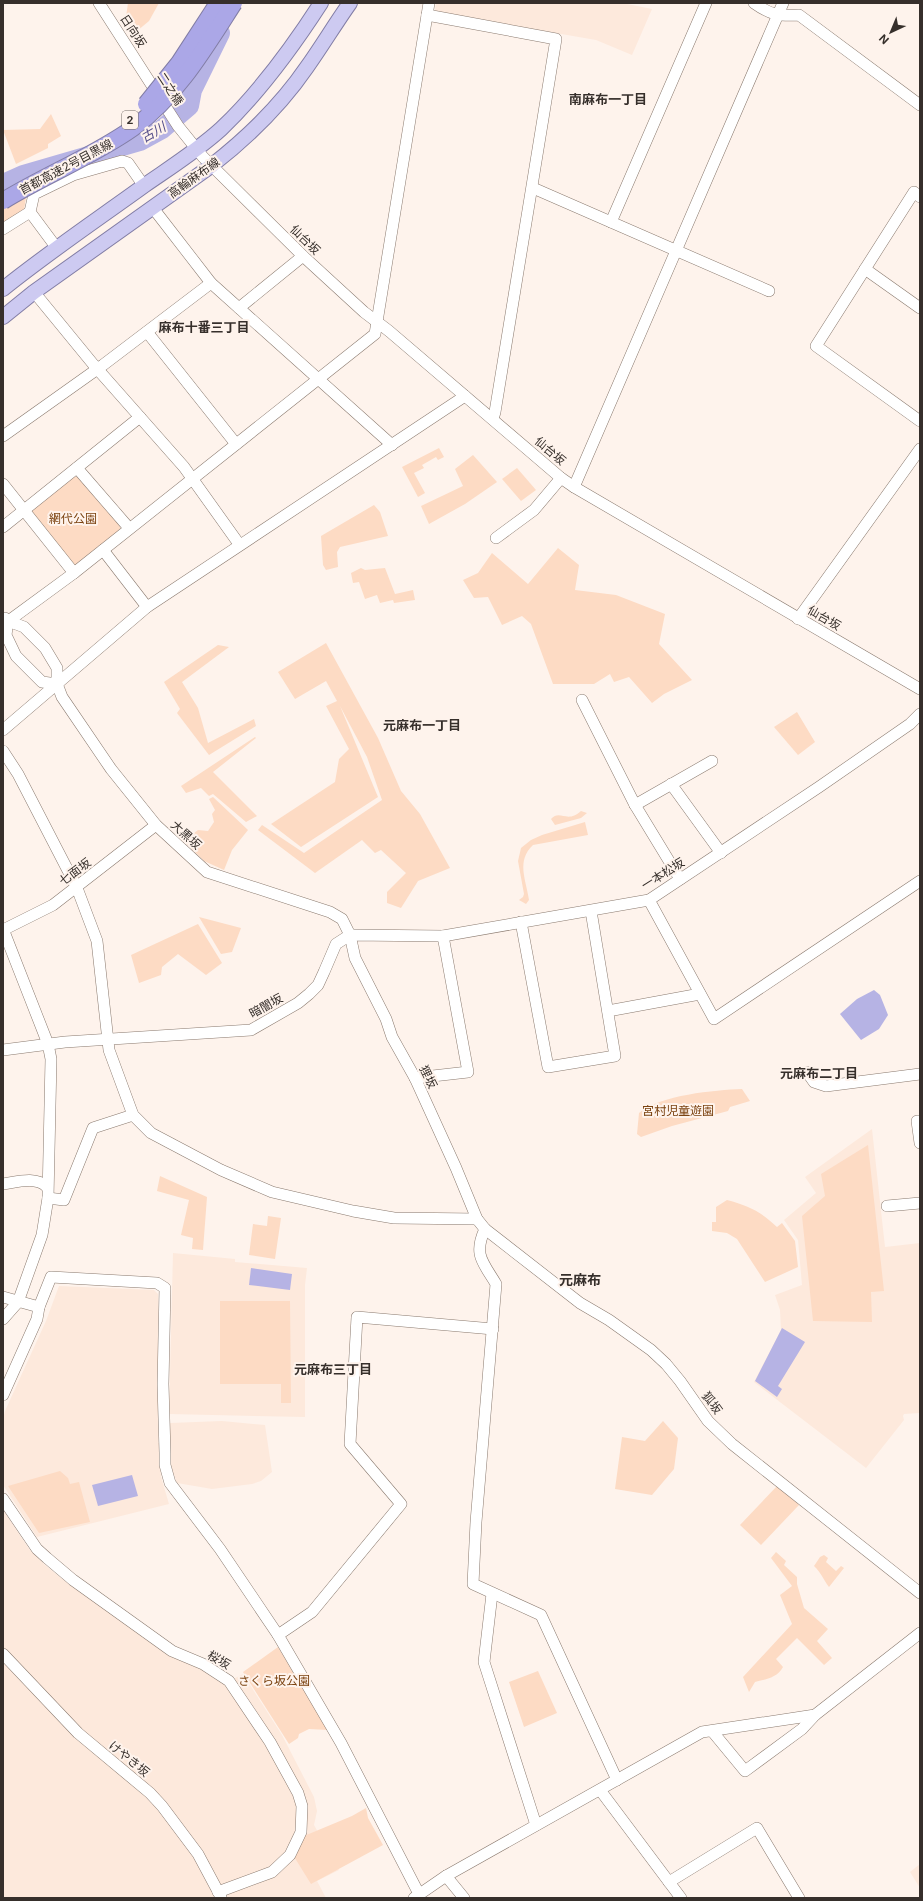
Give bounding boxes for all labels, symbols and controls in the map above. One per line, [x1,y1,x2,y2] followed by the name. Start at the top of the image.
[117,12,150,50] street label: 日向坂
[871,12,911,52] north arrow
[876,31,892,47] text: N
[154,70,187,108] street label: 二之橋
[569,91,647,107] district label: 南麻布一丁目
[122,111,138,129] road number: 2
[138,118,170,145] water label: 古川
[17,136,115,197] street label: 首都高速2号目黒線
[165,154,222,201] street label: 高輪麻布線
[287,222,324,258] street label: 仙台坂
[158,319,250,335] district label: 麻布十番三丁目
[532,433,569,468] street label: 仙台坂
[49,511,97,526] park label: 網代公園
[805,602,844,633] street label: 仙台坂
[383,717,461,733] district label: 元麻布一丁目
[168,817,205,852] street label: 大黒坂
[638,854,687,893] street label: 一本松坂
[56,855,94,888] street label: 七面坂
[246,990,285,1021] street label: 暗闇坂
[416,1063,440,1091] street label: 狸坂
[780,1065,858,1081] district label: 元麻布二丁目
[642,1103,714,1118] park label: 宮村児童遊園
[559,1271,601,1288] district label: 元麻布
[294,1361,372,1377] district label: 元麻布三丁目
[699,1389,726,1417] street label: 狐坂
[205,1647,233,1672] street label: 桜坂
[238,1673,310,1688] park label: さくら坂公園
[106,1738,153,1780] street label: けやき坂

